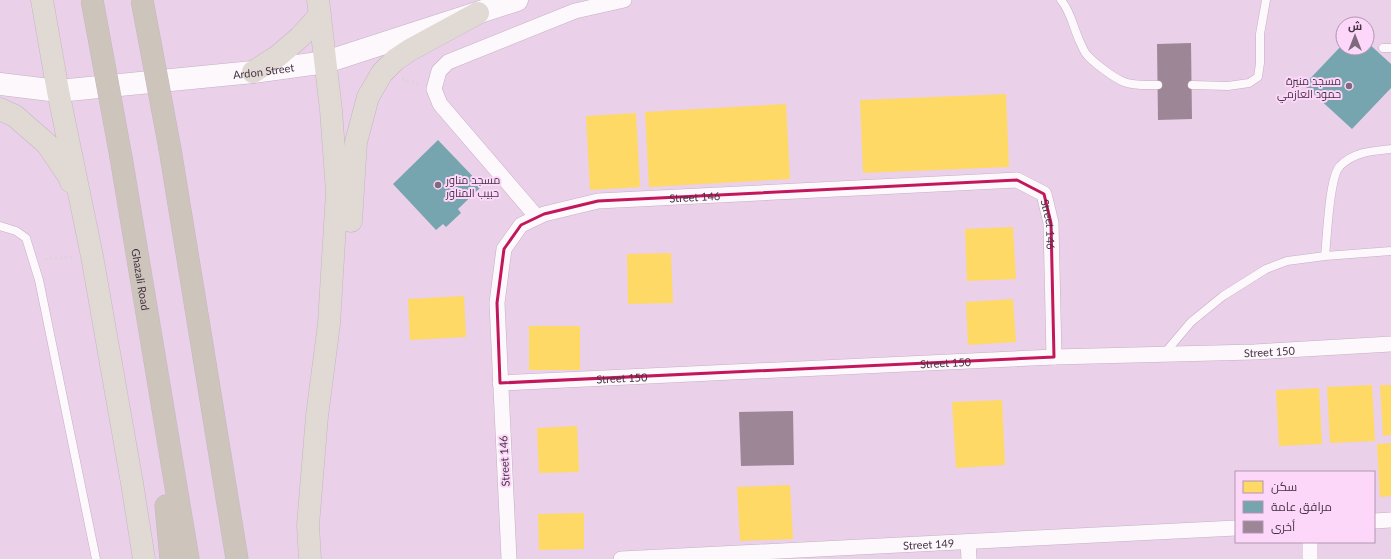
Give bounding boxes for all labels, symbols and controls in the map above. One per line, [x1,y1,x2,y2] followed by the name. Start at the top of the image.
[1335,16,1375,56] north arrow
[1348,19,1362,33] text: ش
[232,60,295,80] street label: Ardon Street
[1277,74,1341,103] place label: مسجد منيرة حمود العازمي
[1344,81,1354,91] marker: مسجد منيرة حمود العازمي
[445,173,500,200] place label: مسجد مناور حبيب المناور
[433,180,443,190] marker: مسجد مناور حبيب المناور
[669,188,720,204] street label: Street 146
[1039,198,1058,250] street label: Street 146
[130,247,153,311] street label: Ghazali Road
[1244,343,1296,359] street label: Street 150
[920,354,972,370] street label: Street 150
[596,370,648,385] street label: Street 150
[496,435,512,487] street label: Street 146
[1235,471,1375,543] legend
[1271,479,1297,494] text: سكن
[1271,499,1332,514] text: مرافق عامة
[1271,519,1295,534] text: أخرى
[903,536,954,551] street label: Street 149

